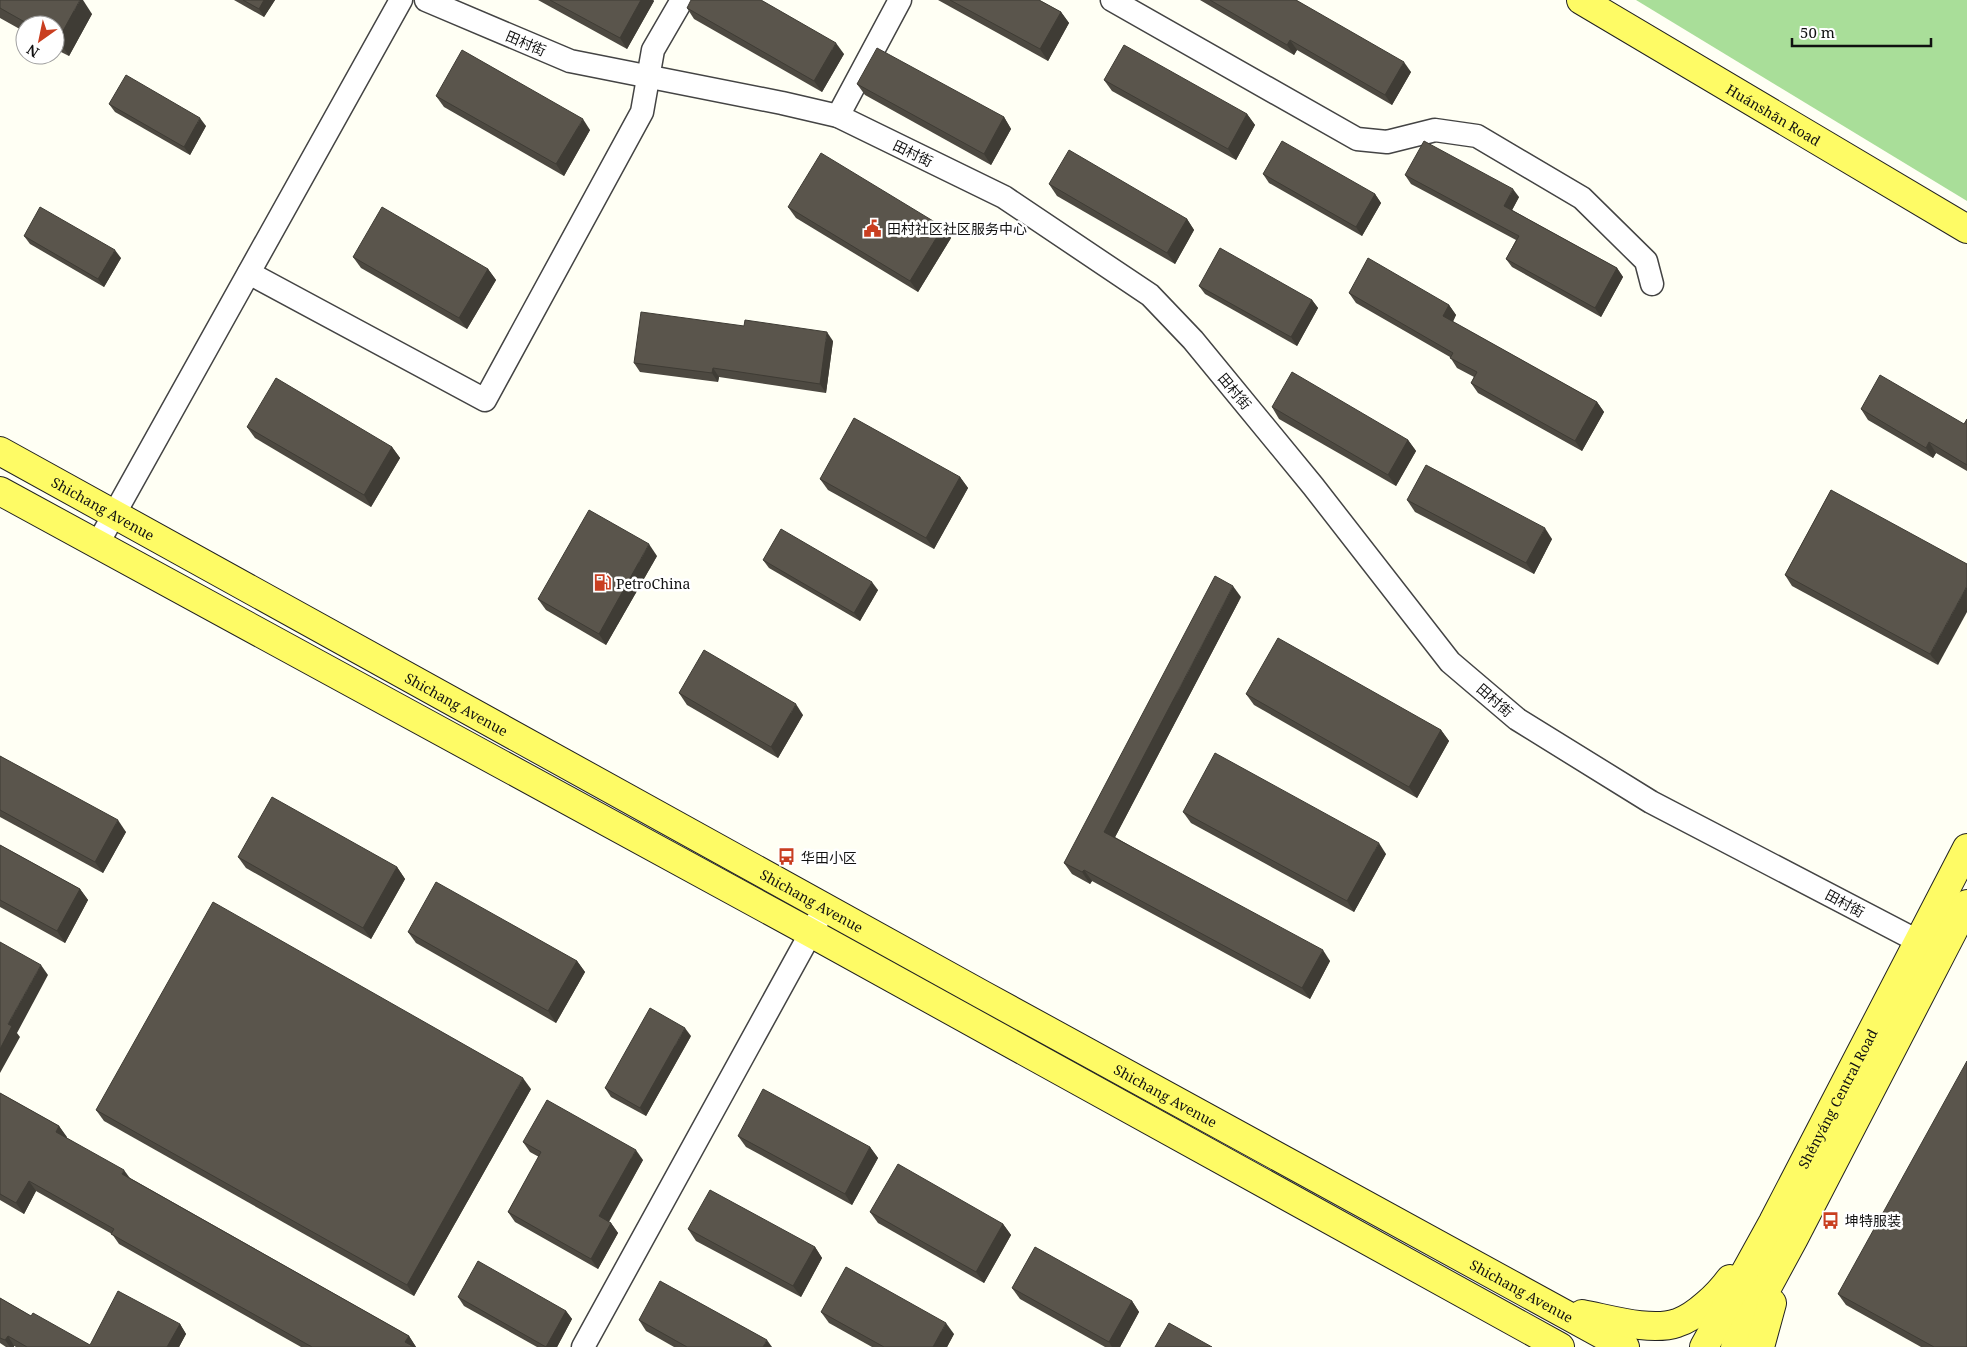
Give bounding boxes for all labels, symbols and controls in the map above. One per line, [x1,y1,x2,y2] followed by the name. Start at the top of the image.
[15,15,65,65] north arrow
[1792,15,1931,47] scale bar
[1800,22,1835,42] text: 50 m
[503,26,549,60] street label: 田村街
[23,40,42,62] text: N
[1723,79,1825,150] street label: Huánshān Road
[890,135,936,171] street label: 田村街
[863,218,883,238] public building icon: 田村社区社区服务中心
[887,219,1027,238] place label: 田村社区社区服务中心
[1214,369,1256,413] street label: 田村街
[48,472,158,544] street label: Shichang Avenue
[592,573,612,593] fuel station icon: PetroChina
[616,574,691,593] place label: PetroChina
[402,668,512,740] street label: Shichang Avenue
[1473,679,1517,721] street label: 田村街
[777,847,797,867] bus stop icon: 华田小区
[801,848,857,867] place label: 华田小区
[757,864,867,936] street label: Shichang Avenue
[1822,885,1868,921] street label: 田村街
[1793,1025,1881,1172] street label: Shěnyáng Central Road
[1111,1059,1221,1131] street label: Shichang Avenue
[1821,1210,1841,1230] bus stop icon: 坤特服装
[1845,1211,1901,1230] place label: 坤特服装
[1467,1254,1577,1326] street label: Shichang Avenue

